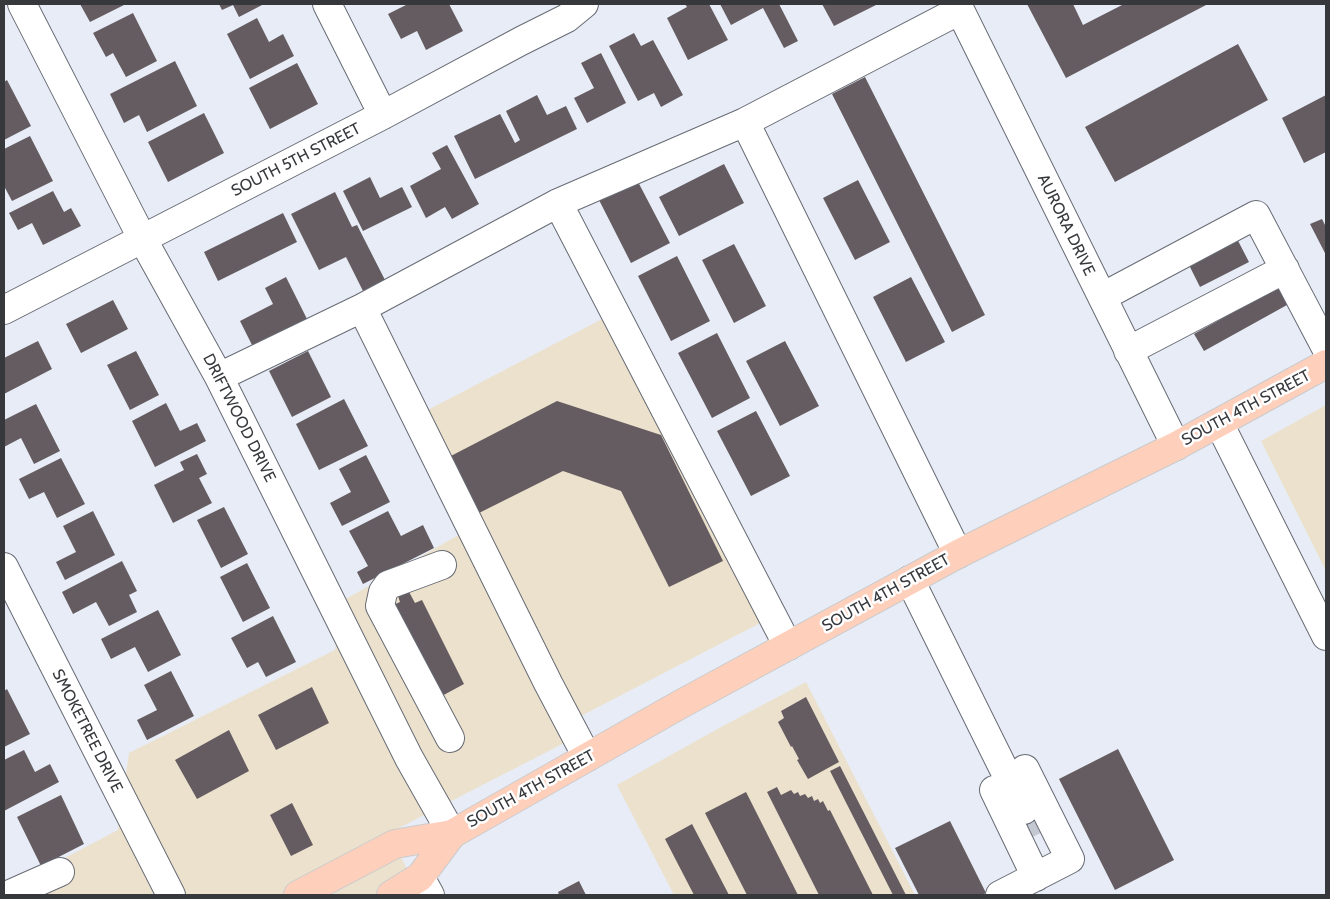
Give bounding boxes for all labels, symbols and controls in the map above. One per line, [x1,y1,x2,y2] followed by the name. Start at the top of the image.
[228,119,364,201] street label: SOUTH 5TH STREET
[1033,171,1099,279] street label: AURORA DRIVE
[198,351,280,485] street label: DRIFTWOOD DRIVE
[1178,366,1314,450] street label: SOUTH 4TH STREET
[819,550,953,636] street label: SOUTH 4TH STREET
[48,666,126,796] street label: SMOKETREE DRIVE
[464,746,598,832] street label: SOUTH 4TH STREET

